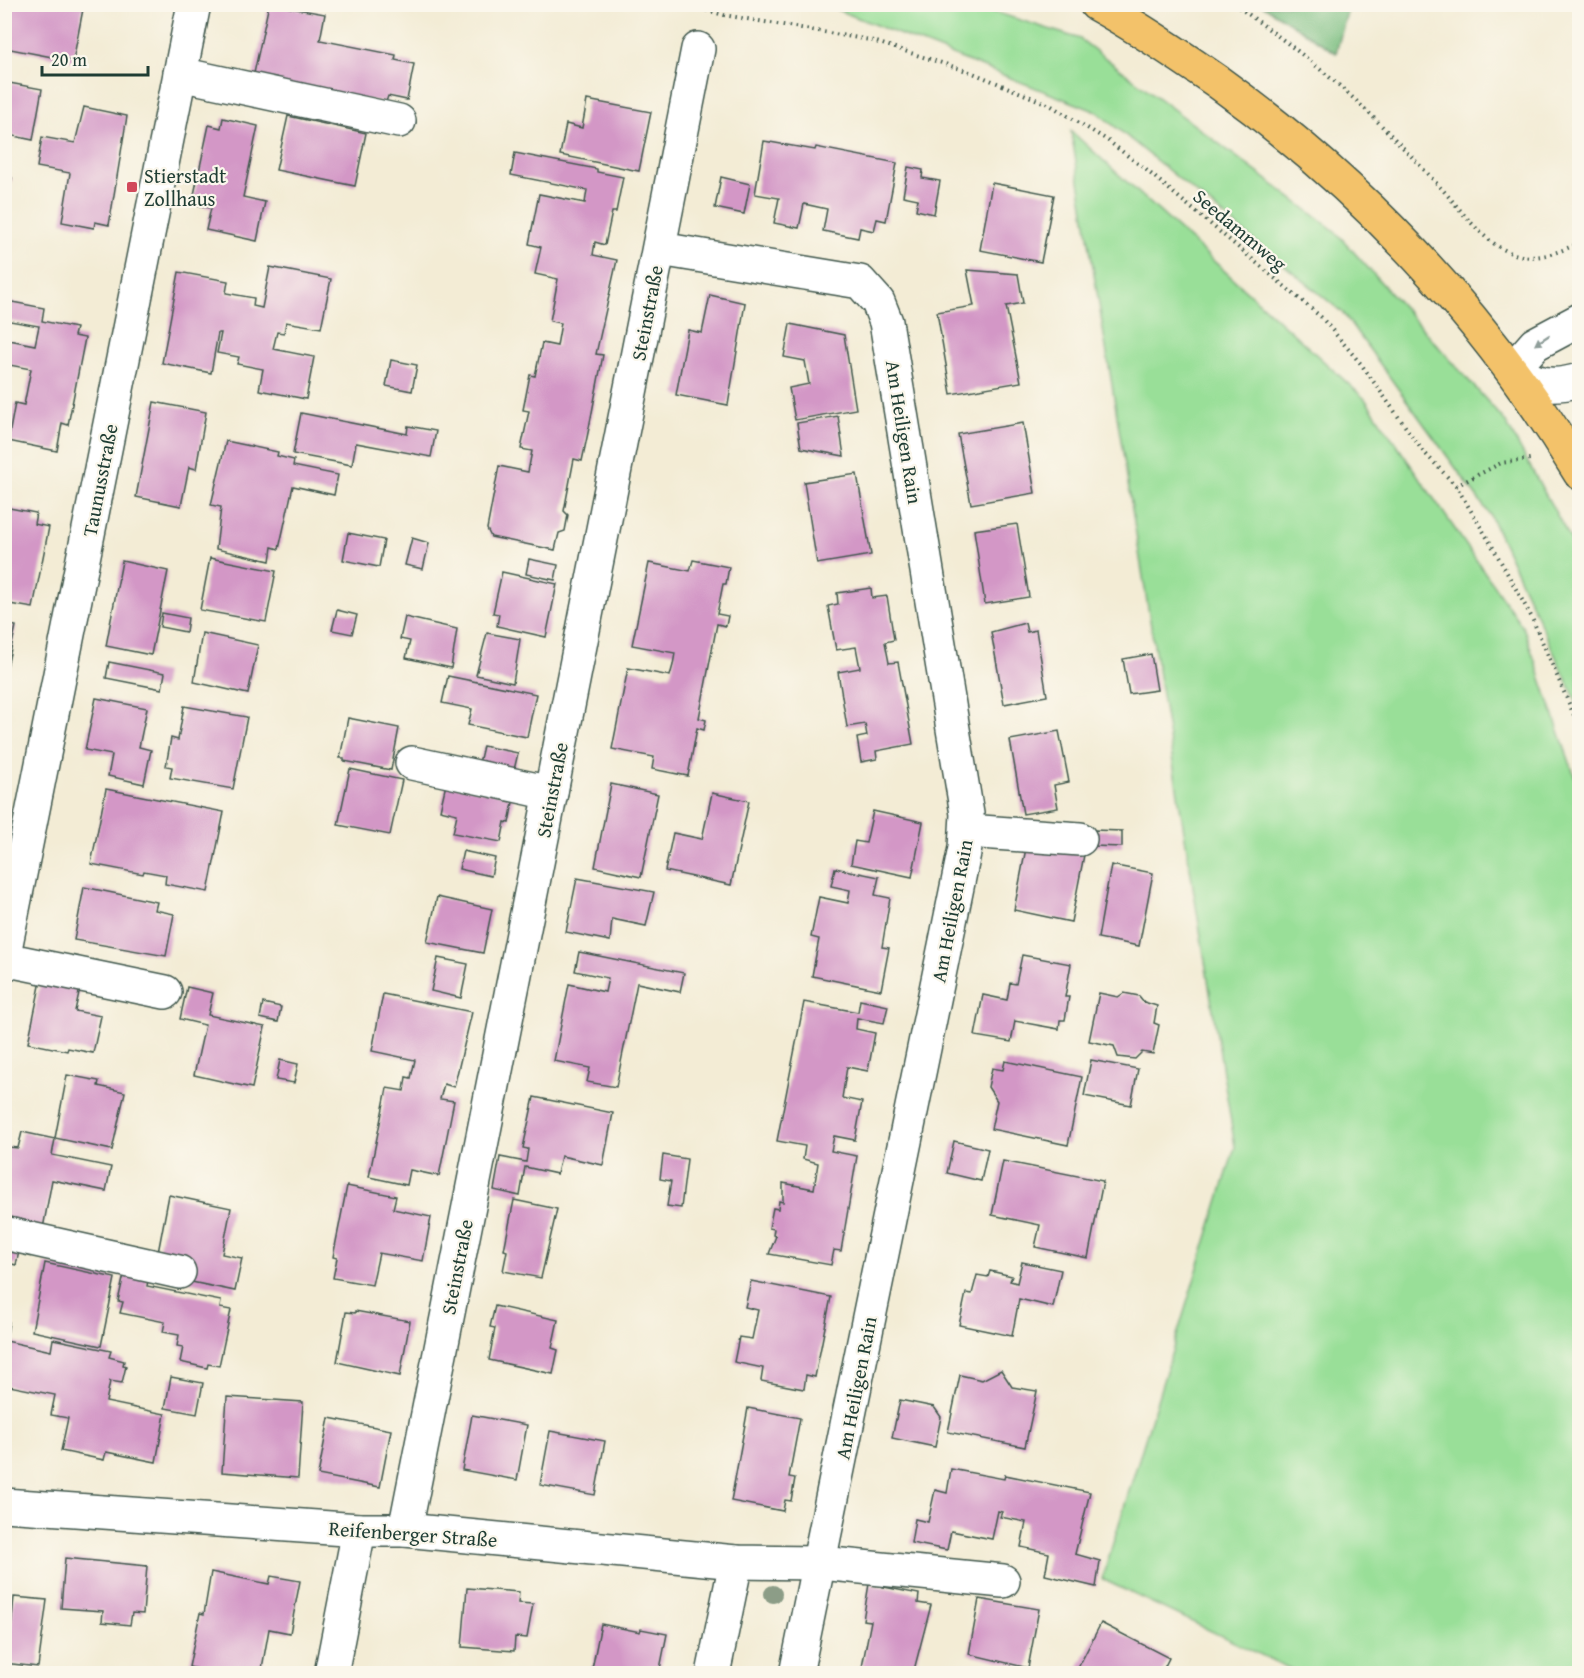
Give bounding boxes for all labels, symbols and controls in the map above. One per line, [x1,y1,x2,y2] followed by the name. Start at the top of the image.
[42,39,148,77] scale bar
[51,46,87,73] text: 20 m
[144,161,226,213] place label: Stierstadt Zollhaus
[125,180,139,194] marker: Stierstadt Zollhaus
[1187,182,1294,278] street label: Seedammweg
[623,263,670,363] street label: Steinstraße
[1534,334,1550,345] one-way arrow
[879,358,930,506] street label: Am Heiligen Rain
[74,421,125,539] street label: Taunusstraße
[528,740,575,840] street label: Steinstraße
[923,837,980,985] street label: Am Heiligen Rain
[433,1217,480,1317] street label: Steinstraße
[827,1314,884,1462] street label: Am Heiligen Rain
[328,1513,498,1554] street label: Reifenberger Straße

